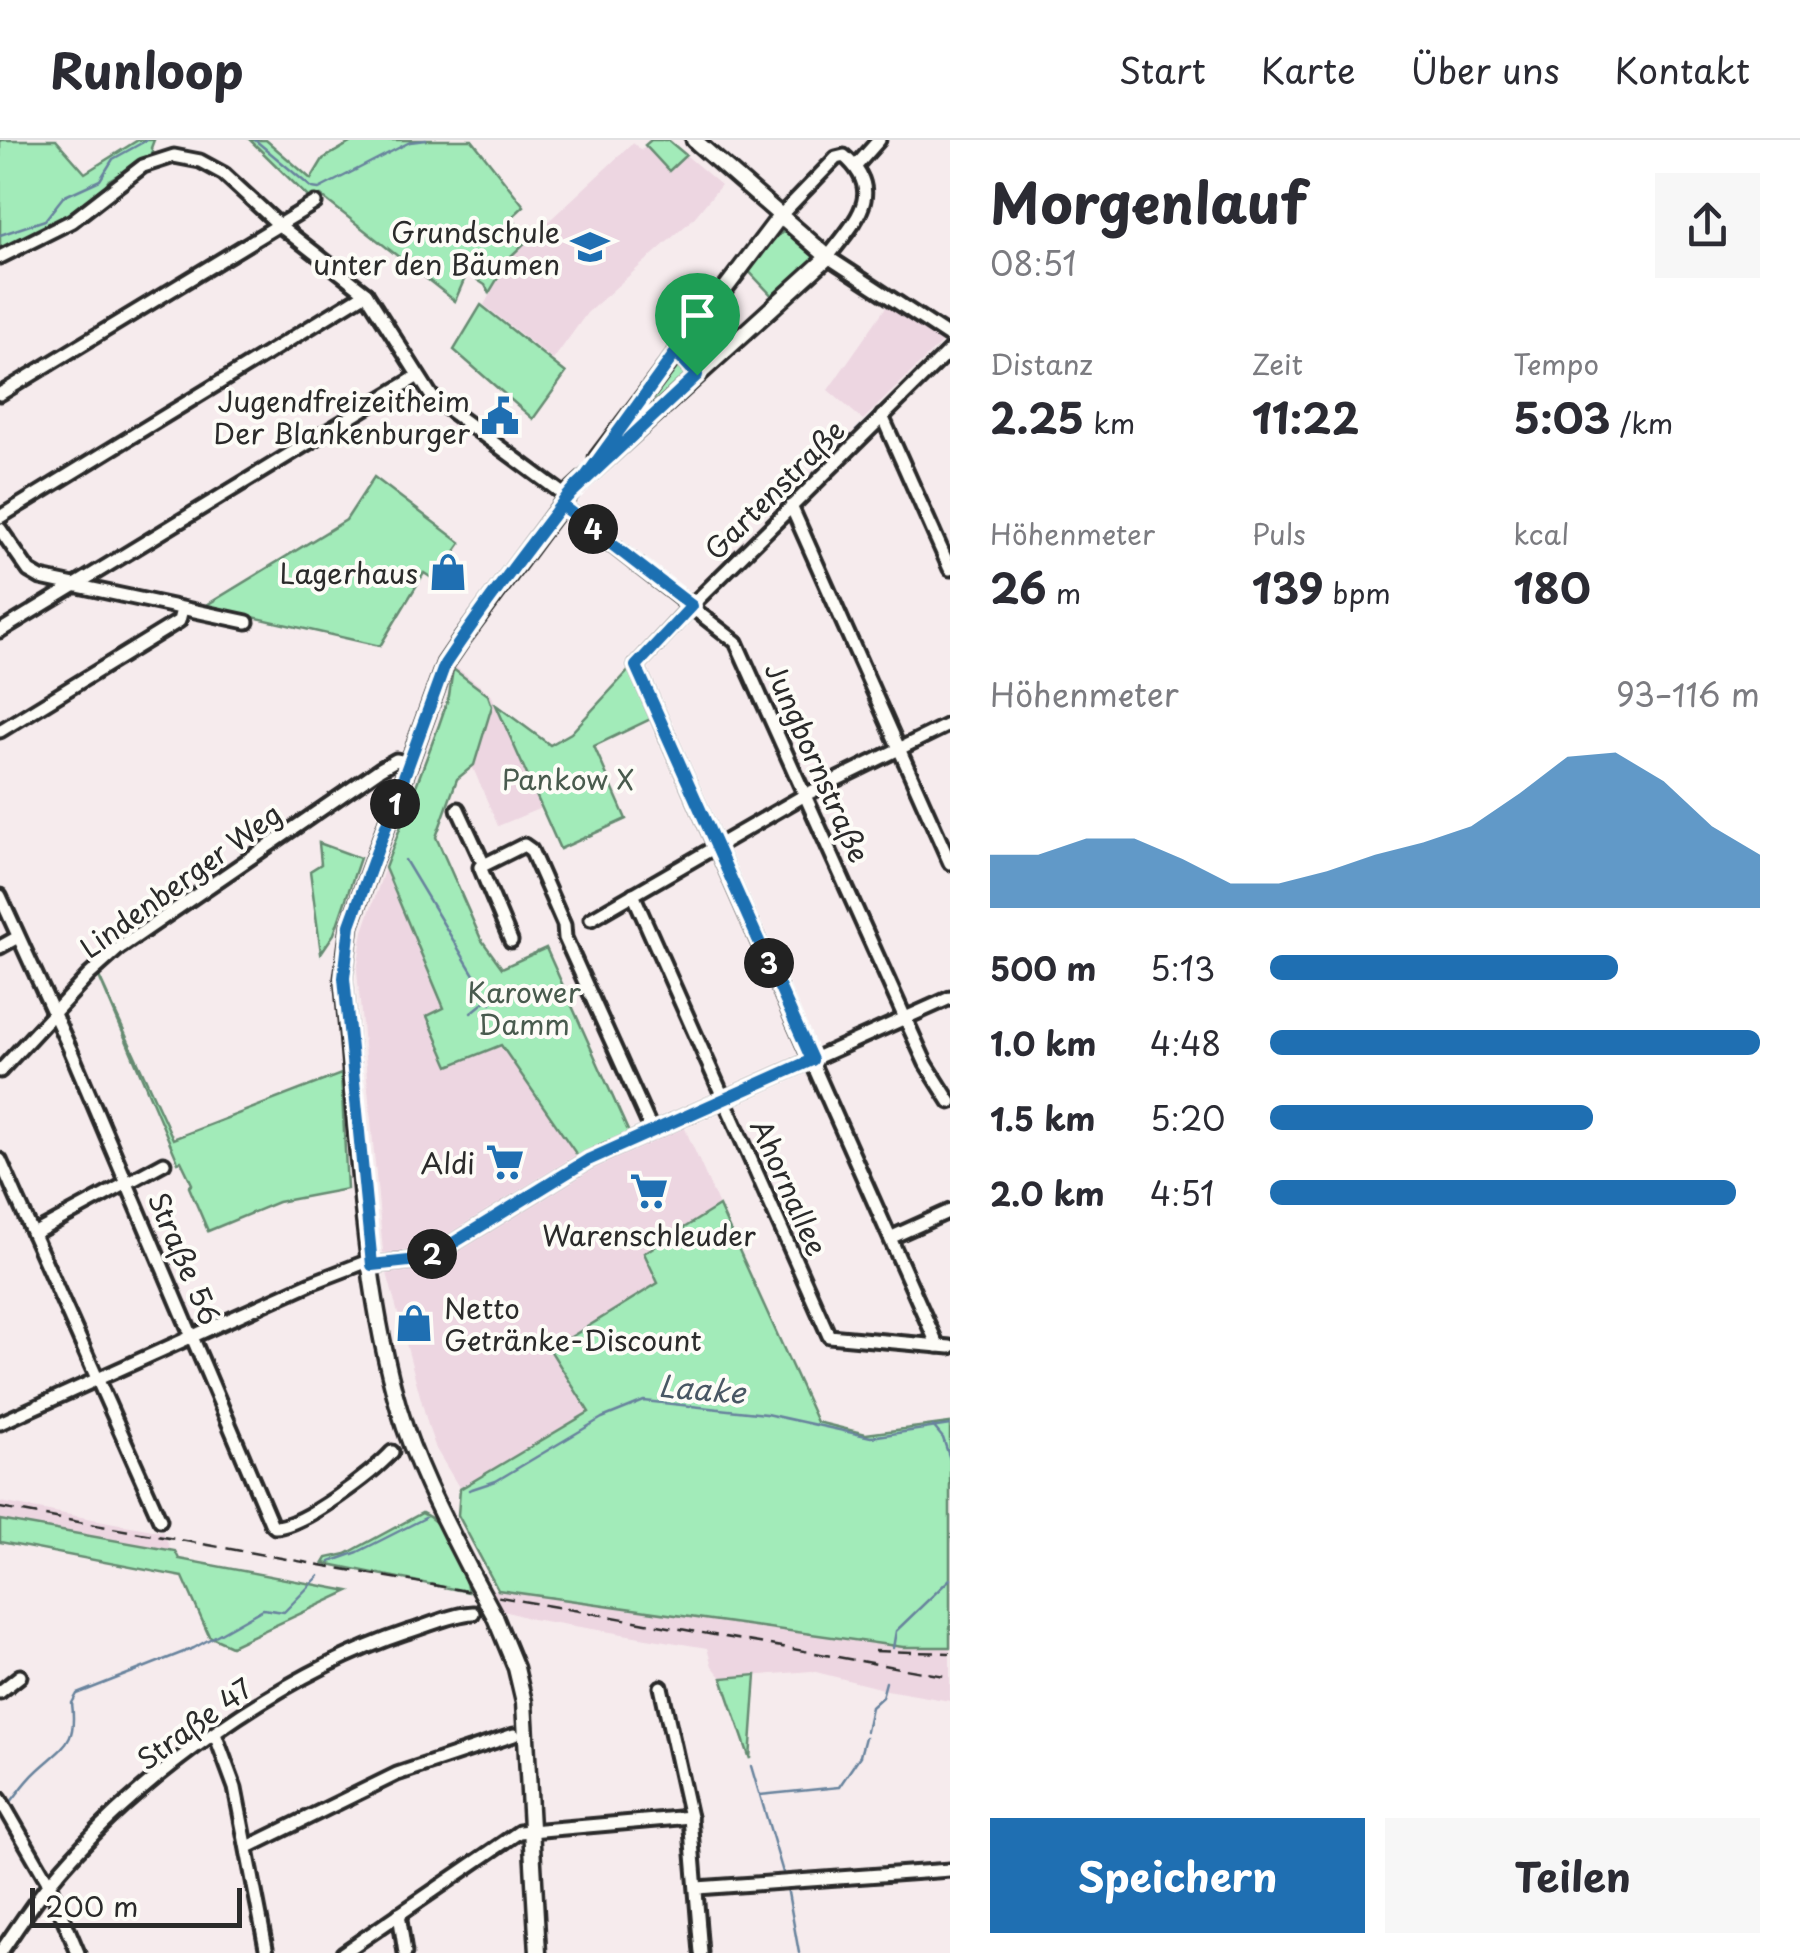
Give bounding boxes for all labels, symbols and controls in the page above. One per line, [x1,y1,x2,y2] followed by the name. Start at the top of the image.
[50,33,244,105] text: Runloop
[1119,43,1206,96] text: Start
[1261,43,1355,96] text: Karte
[1410,43,1560,96] text: Über uns
[1615,43,1750,96] text: Kontakt
[990,160,1307,243] text: Morgenlauf
[1655,173,1760,278] button: share
[313,210,560,285] place label: Grundschule unter den Bäumen
[569,226,611,268] school or university icon: Grundschule unter den Bäumen
[990,239,1077,287] text: 08:51
[655,273,740,376] pin
[670,288,725,343] icon: arrive
[990,342,1093,385] text: Distanz
[1252,342,1303,385] text: Zeit
[1513,342,1599,385] text: Tempo
[213,379,470,454] place label: Jugendfreizeitheim Der Blankenburger
[990,385,1084,448] text: 2.25
[1252,385,1359,448] text: 11:22
[1513,385,1611,448] text: 5:03
[479,395,521,437] public building icon: Jugendfreizeitheim Der Blankenburger
[1084,401,1135,444] text: km
[1611,401,1673,444] text: /km
[694,409,854,569] street label: Gartenstraße
[568,504,618,554] pin: 4
[583,507,603,550] text: 4
[990,512,1155,555] text: Höhenmeter
[1252,512,1306,555] text: Puls
[1513,512,1569,555] text: kcal
[279,551,418,594] place label: Lagerhaus
[427,551,469,593] shop icon: Lagerhaus
[990,555,1047,618] text: 26
[1252,555,1324,618] text: 139
[1513,555,1591,618] text: 180
[1047,571,1081,614] text: m
[1324,571,1391,614] text: bpm
[755,655,881,869] street label: Jungbornstraße
[990,670,1179,718] text: Höhenmeter
[1616,670,1760,718] text: 93–116 m
[502,757,634,800] park label: Pankow X
[370,779,420,829] pin: 1
[388,782,402,825] text: 1
[70,792,290,968] street label: Lindenberger Weg
[744,938,794,988] pin: 3
[760,941,778,984] text: 3
[990,944,1096,992] text: 500 m
[1150,944,1215,992] text: 5:13
[467,970,581,1045] park label: Karower Damm
[990,1019,1096,1067] text: 1.0 km
[1150,1019,1221,1067] text: 4:48
[990,1094,1095,1142] text: 1.5 km
[1150,1094,1225,1142] text: 5:20
[741,1112,839,1262] street label: Ahornallee
[420,1141,475,1184] place label: Aldi
[484,1141,526,1183] supermarket icon: Aldi
[990,1169,1105,1217] text: 2.0 km
[1150,1169,1214,1217] text: 4:51
[628,1170,670,1212] supermarket icon: Warenschleuder
[138,1185,232,1331] street label: Straße 56
[542,1213,756,1256] place label: Warenschleuder
[407,1229,457,1279] pin: 2
[422,1232,442,1275] text: 2
[444,1286,702,1361] place label: Netto Getränke-Discount
[393,1302,435,1344] shop icon: Netto Getränke-Discount
[657,1362,749,1414] water label: Laake
[127,1666,261,1780] street label: Straße 47
[990,1818,1365,1933] button: Speichern
[1385,1818,1760,1933] button: Teilen
[30,1883,242,1928] scale bar
[45,1884,138,1927] text: 200 m

